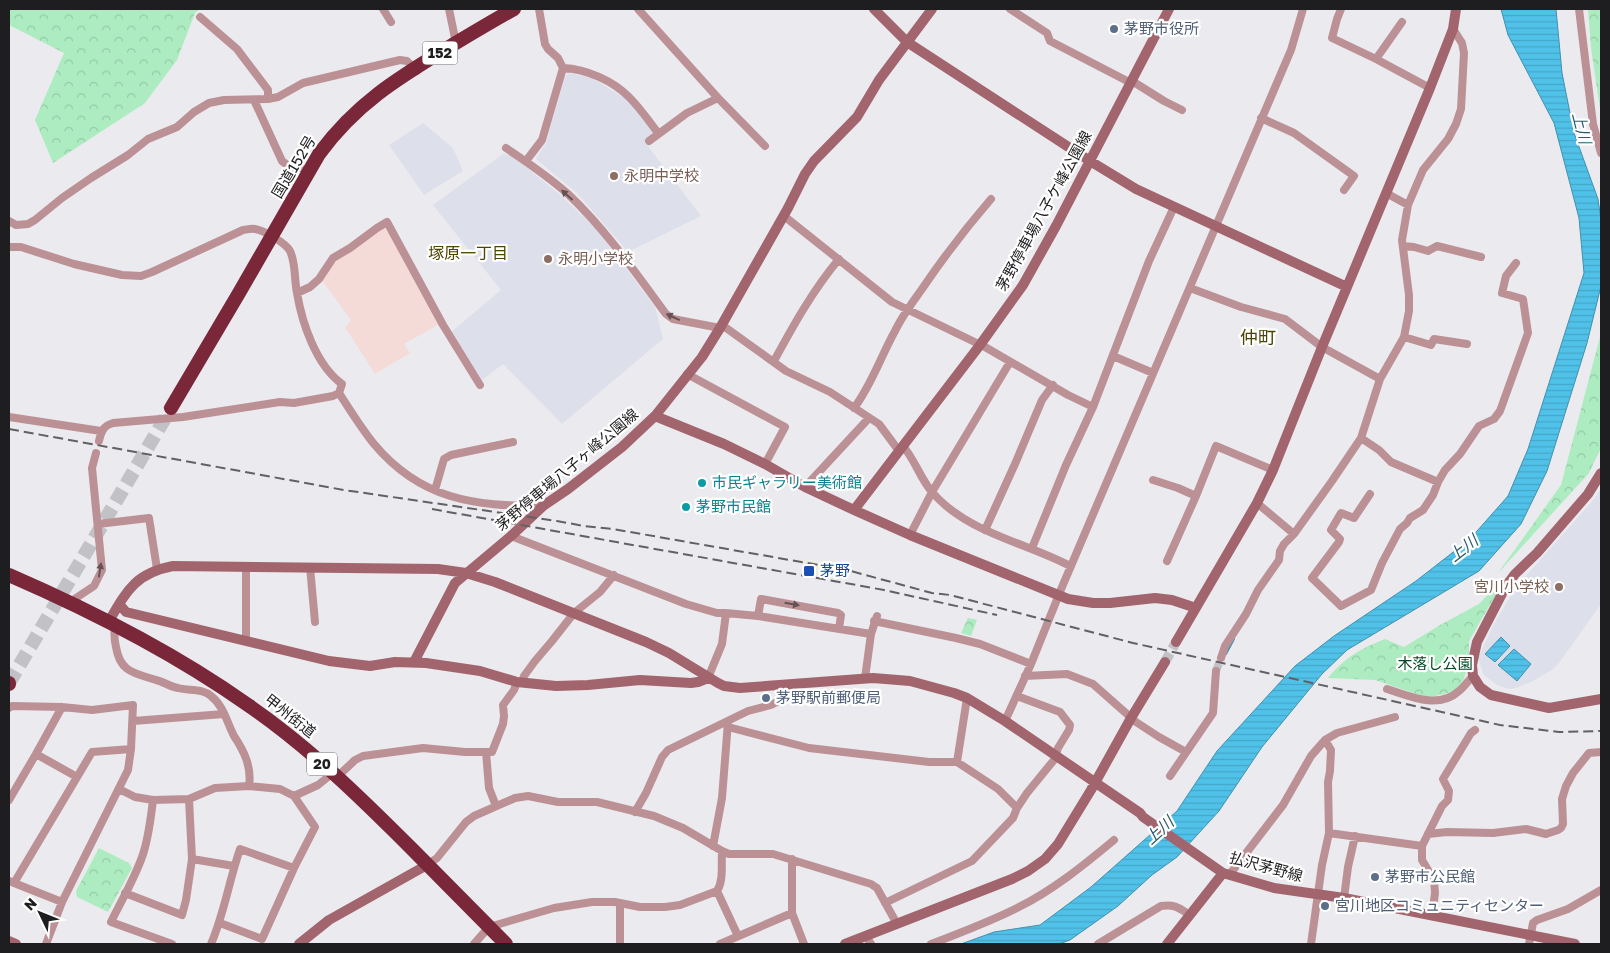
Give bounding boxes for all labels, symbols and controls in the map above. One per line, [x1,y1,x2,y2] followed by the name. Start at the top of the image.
[1124,19,1199,37] place label: 茅野市役所
[1108,23,1120,35] marker: 茅野市役所
[422,42,458,64] road number: 152
[1568,110,1596,148] water label: 上川
[992,127,1095,294] street label: 茅野停車場八子ケ峰公園線
[267,132,319,201] street label: 国道152号
[624,166,699,184] place label: 永明中学校
[608,170,620,182] marker: 永明中学校
[562,189,574,201] one-way arrow
[428,243,508,263] district label: 塚原一丁目
[558,249,633,267] place label: 永明小学校
[542,253,554,265] marker: 永明小学校
[666,312,680,320] one-way arrow
[1240,326,1276,348] district label: 仲町
[492,404,641,534] street label: 茅野停車場八子ヶ峰公園線
[712,473,862,491] place label: 市民ギャラリー美術館
[696,477,708,489] marker: 市民ギャラリー美術館
[696,497,771,515] place label: 茅野市民館
[680,501,692,513] marker: 茅野市民館
[1444,529,1483,566] water label: 上川
[820,561,850,579] place label: 茅野
[96,562,104,578] one-way arrow
[802,564,816,578] marker: 茅野
[1474,577,1549,595] place label: 宮川小学校
[1553,581,1565,593] marker: 宮川小学校
[784,601,800,609] one-way arrow
[1397,654,1473,672] park label: 木落し公園
[776,688,881,706] place label: 茅野駅前郵便局
[261,690,320,741] street label: 甲州街道
[760,692,772,704] marker: 茅野駅前郵便局
[307,752,337,776] road number: 20
[1140,811,1179,848] water label: 上川
[1228,848,1305,884] street label: 払沢茅野線
[1385,867,1475,885] place label: 茅野市公民館
[1369,871,1381,883] marker: 茅野市公民館
[15,888,65,938] north arrow
[20,894,40,913] text: N
[1335,896,1544,914] place label: 宮川地区コミュニティセンター
[1319,900,1331,912] marker: 宮川地区コミュニティセンター

